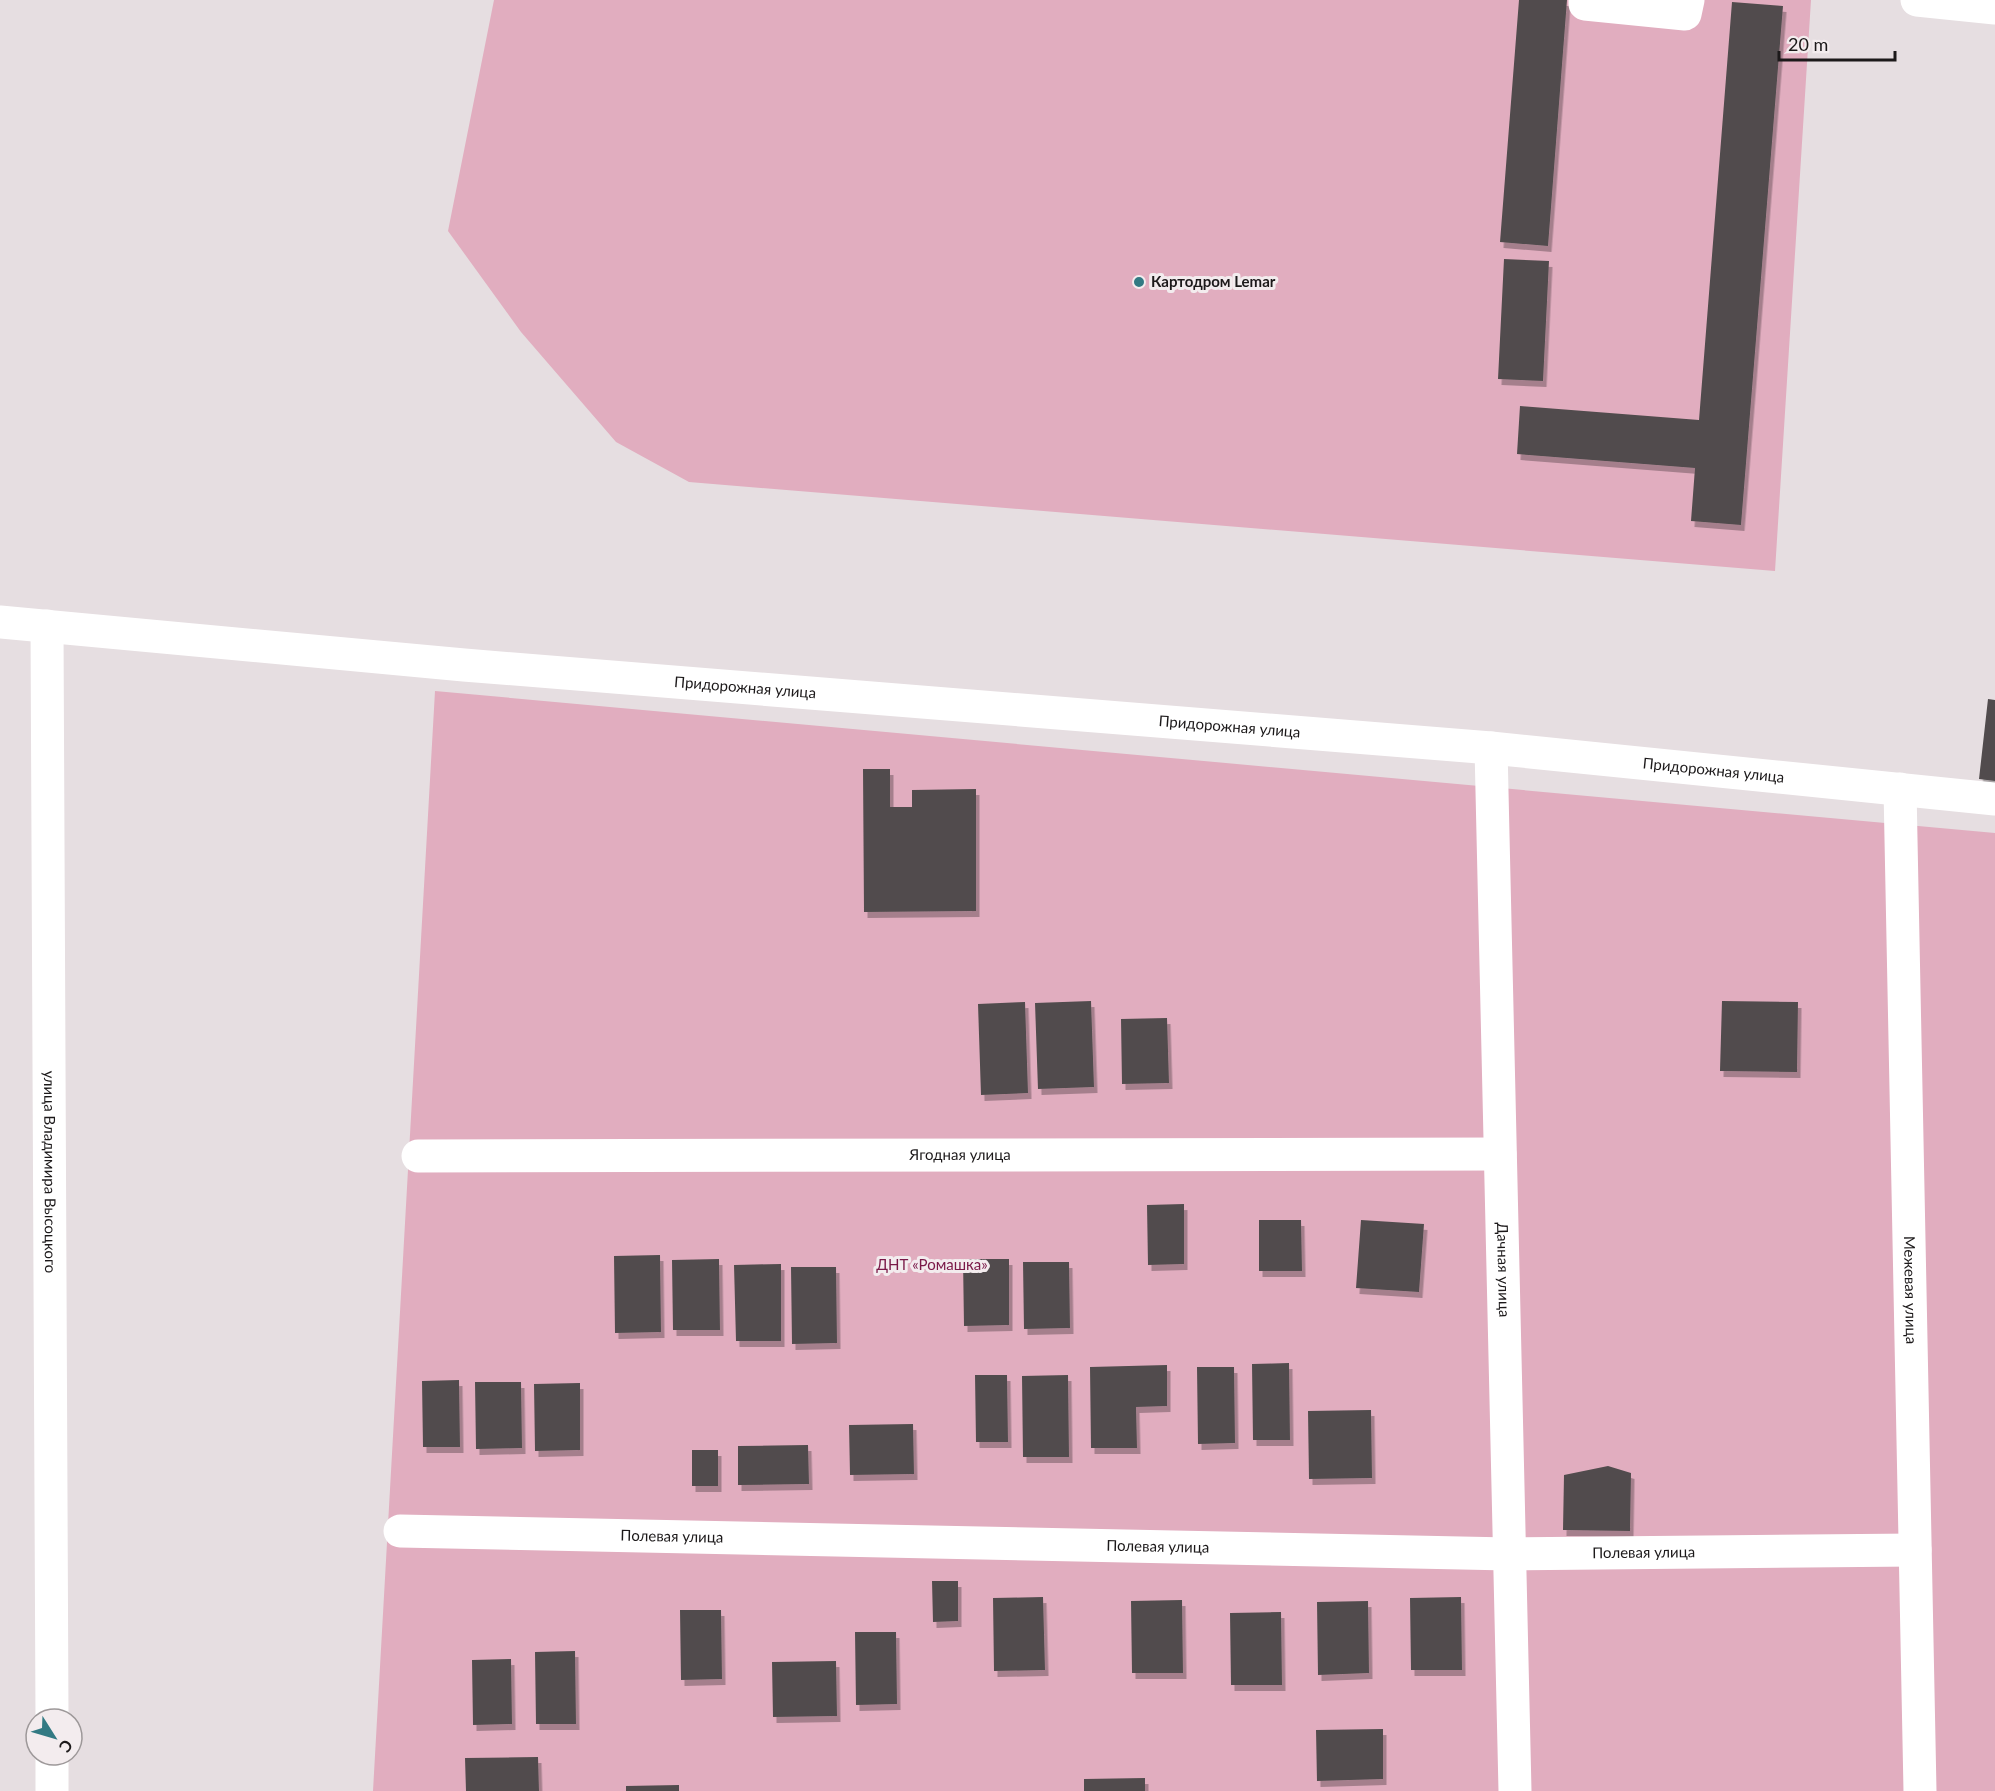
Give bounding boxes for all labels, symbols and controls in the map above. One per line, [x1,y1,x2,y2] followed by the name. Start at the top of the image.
[1779,24,1894,62] scale bar
[1788,33,1828,55] text: 20 m
[1151,272,1276,290] place label: Картодром Lemar
[1132,275,1146,289] marker: Картодром Lemar
[674,672,817,701] street label: Придорожная улица
[1158,711,1301,741] street label: Придорожная улица
[1642,753,1785,786] street label: Придорожная улица
[41,1071,60,1273] street label: улица Владимира Высоцкого
[908,1145,1011,1163] street label: Ягодная улица
[1494,1222,1514,1318] street label: Дачная улица
[1901,1236,1921,1344] street label: Межевая улица
[876,1255,988,1273] park label: ДНТ «Ромашка»
[620,1526,724,1546] street label: Полевая улица
[1106,1536,1210,1556] street label: Полевая улица
[1592,1542,1695,1561] street label: Полевая улица
[24,1707,84,1767] north arrow
[55,1736,77,1757] text: С

